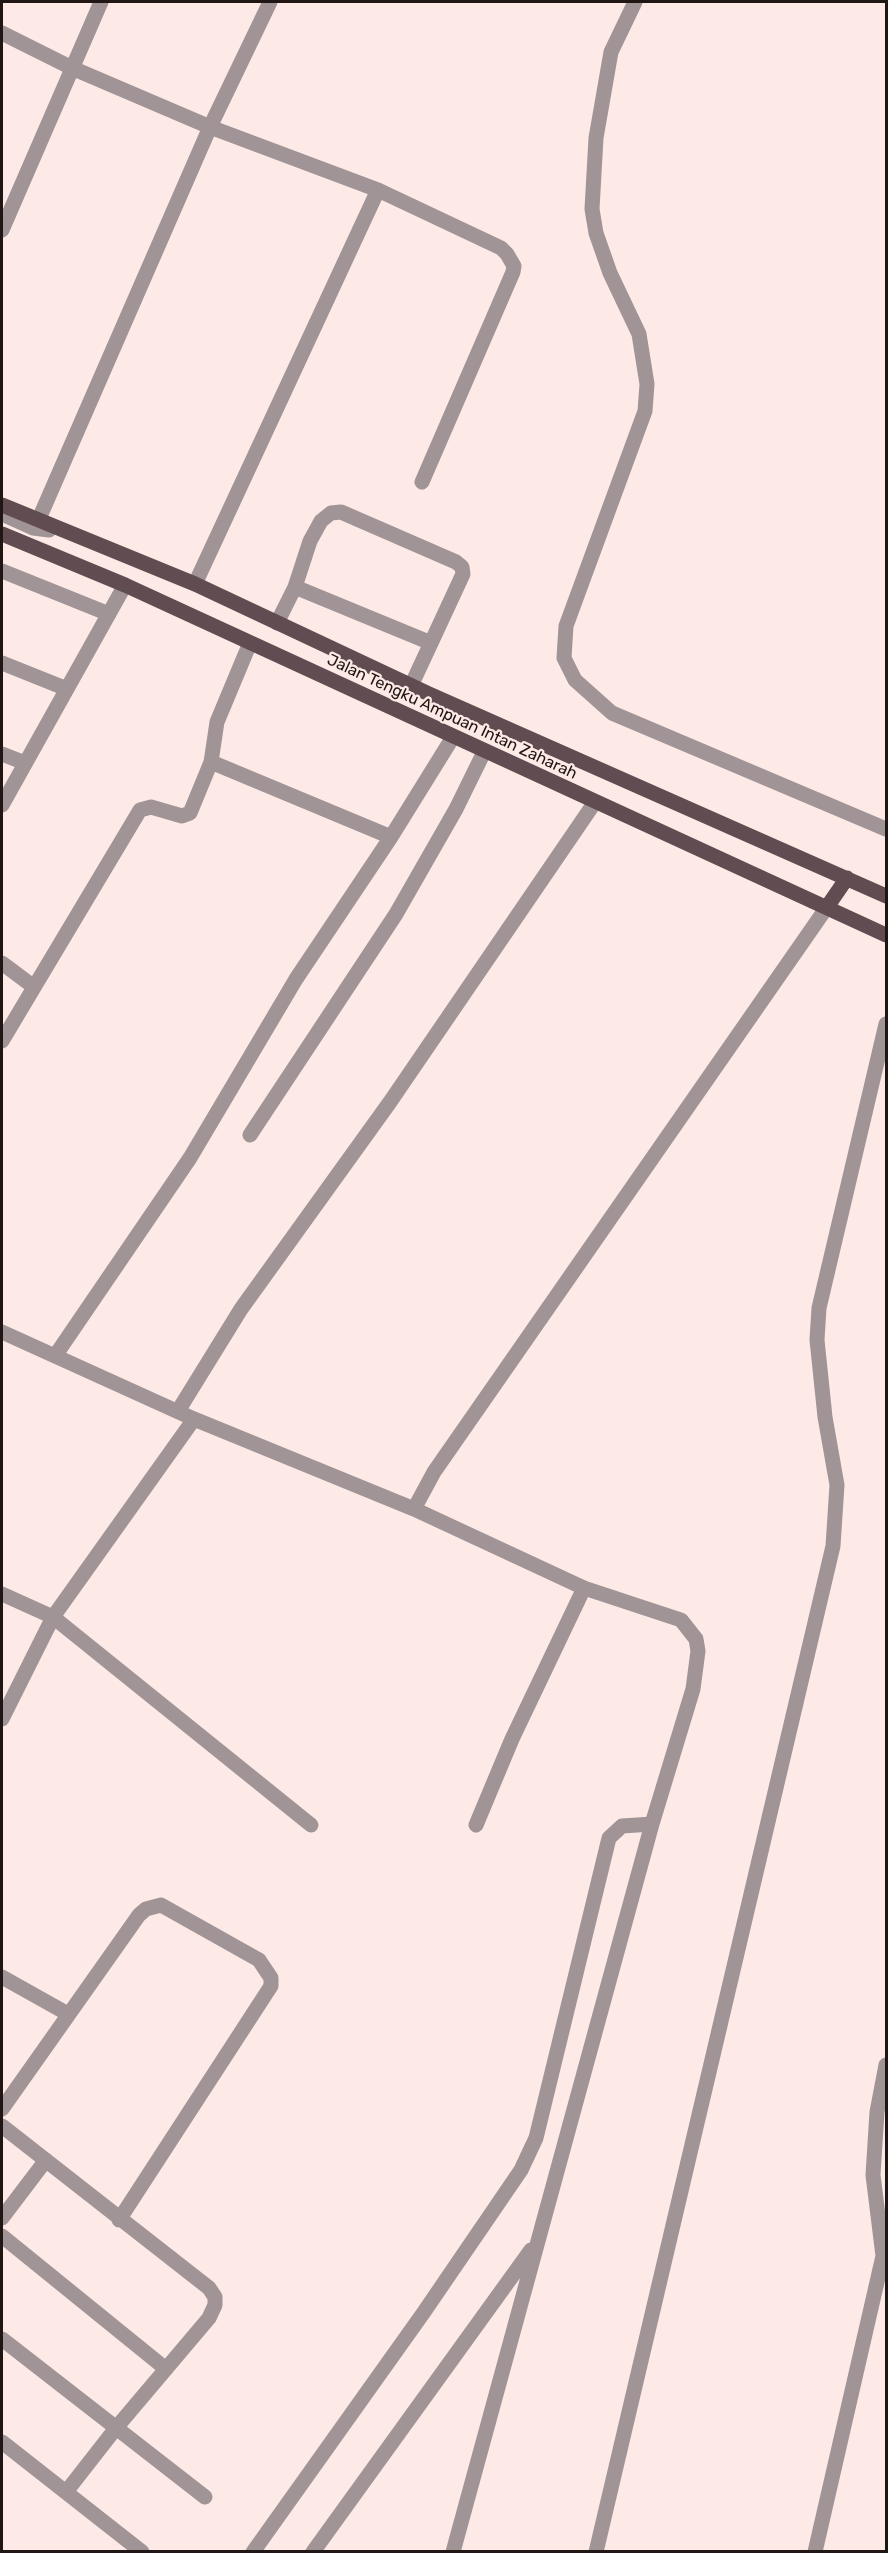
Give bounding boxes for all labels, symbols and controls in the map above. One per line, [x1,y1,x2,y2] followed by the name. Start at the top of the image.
[324,650,580,784] street label: Jalan Tengku Ampuan Intan Zaharah

